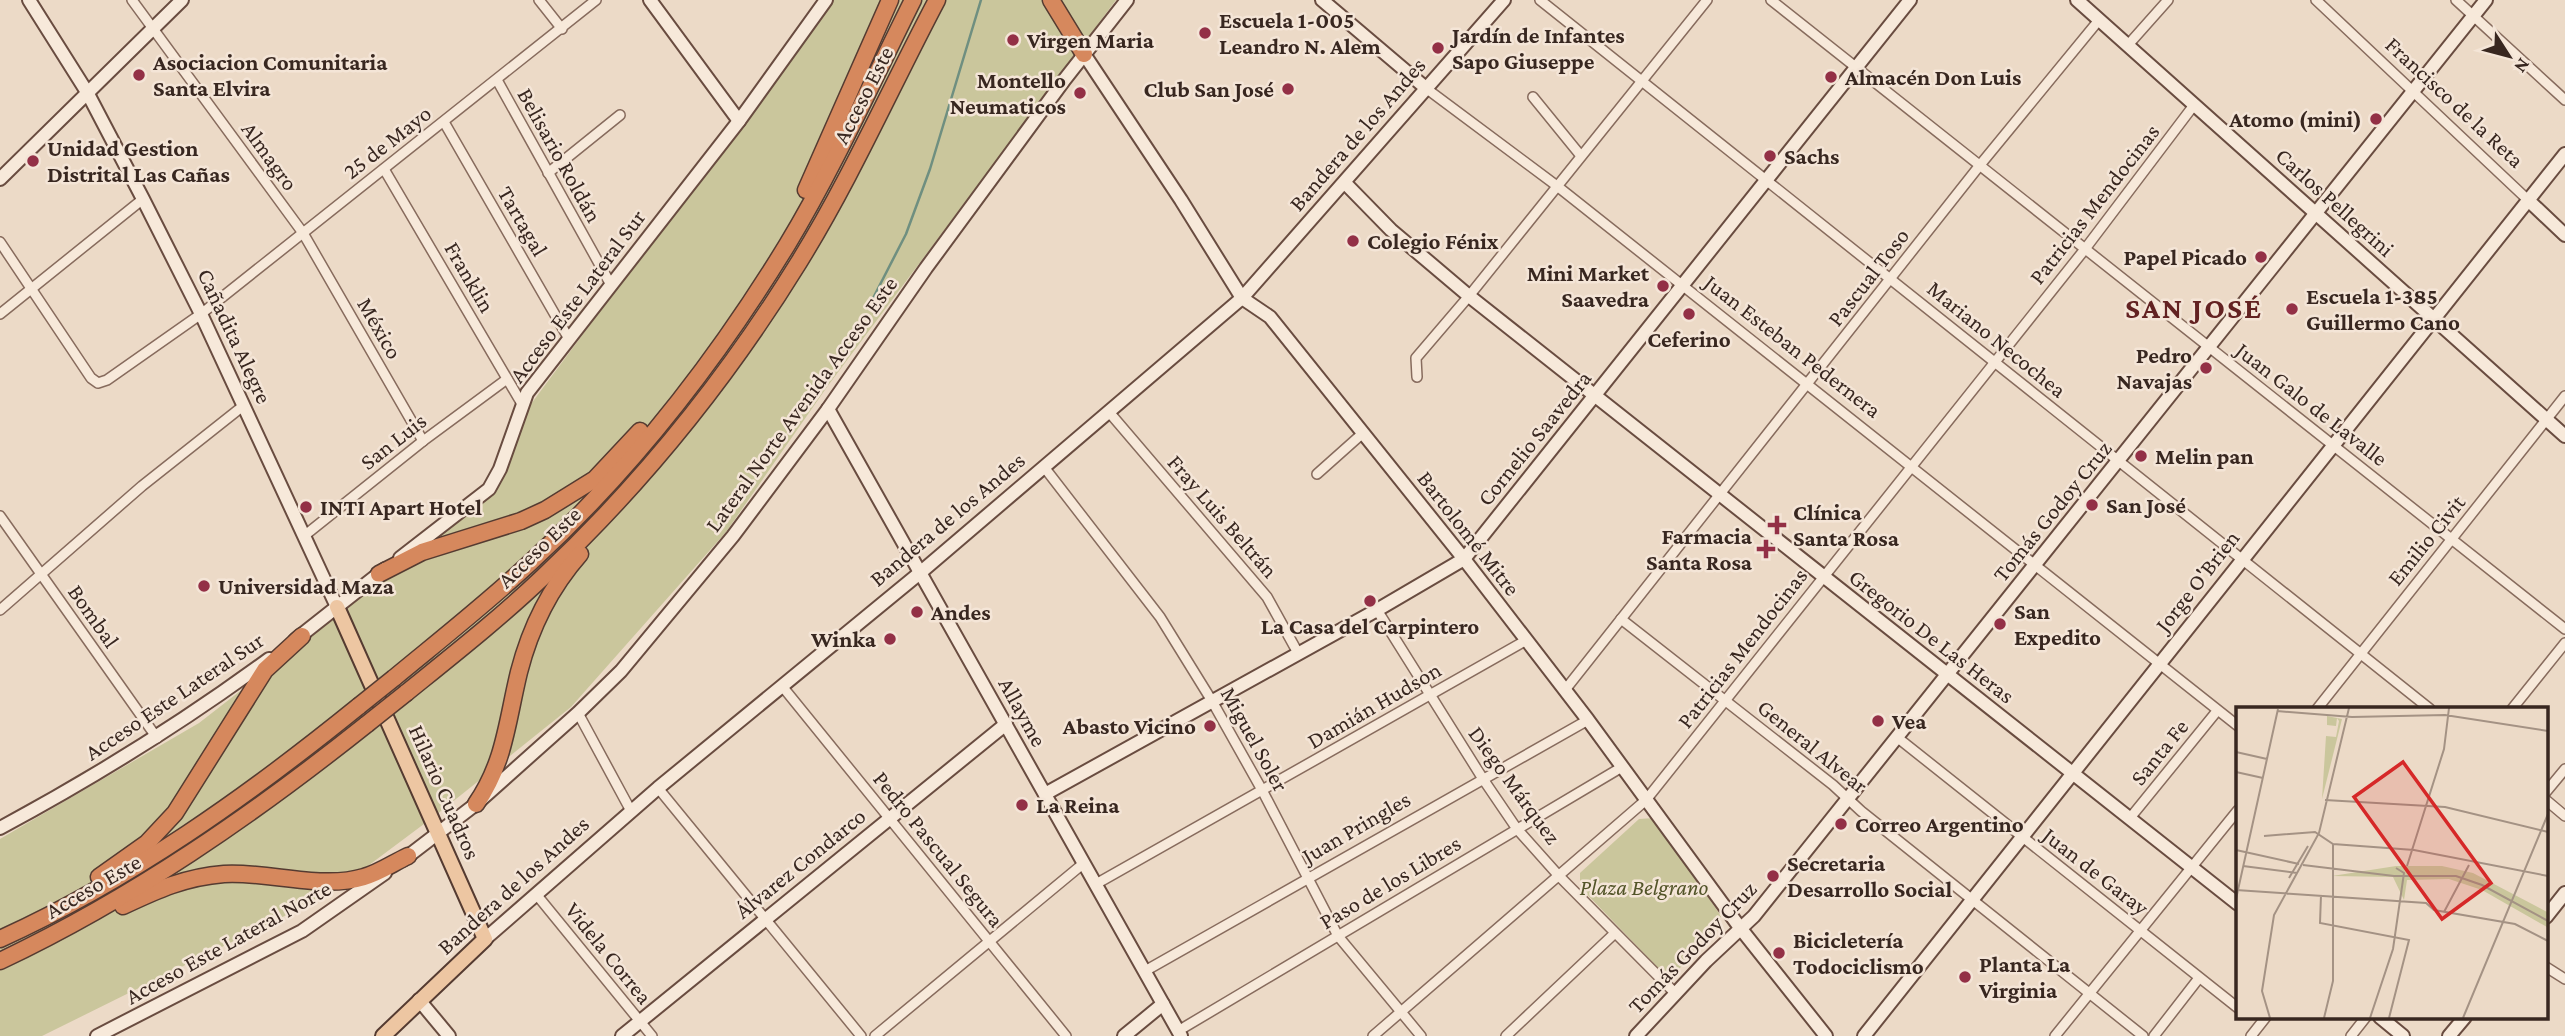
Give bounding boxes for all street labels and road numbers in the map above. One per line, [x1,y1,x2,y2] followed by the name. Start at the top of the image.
[2380,31,2530,173] street label: Francisco de la Reta
[827,42,899,148] street label: Acceso Este
[1283,52,1431,216] street label: Bandera de los Andes
[512,83,608,227] street label: Belisario Roldán
[338,100,436,184] street label: 25 de Mayo
[236,117,304,195] street label: Almagro
[2023,119,2165,289] street label: Patricias Mendocinas
[2271,142,2399,262] street label: Carlos Pellegrini
[493,181,553,261] street label: Tartagal
[504,204,650,388] street label: Acceso Este Lateral Sur
[1822,223,1914,331] street label: Pascual Toso
[439,237,501,317] street label: Franklin
[192,264,278,408] street label: Cañadita Alegre
[1698,268,1887,423] street label: Juan Esteban Pedernera
[700,271,902,537] street label: Lateral Norte Avenida Acceso Este
[1922,275,2072,403] street label: Mariano Necochea
[352,293,408,363] street label: México
[2229,336,2393,471] street label: Juan Galo de Lavalle
[1472,365,1597,511] street label: Cornelio Saavedra
[355,407,431,475] street label: San Luis
[1987,435,2117,587] street label: Tomás Godoy Cruz
[864,447,1030,591] street label: Bandera de los Andes
[1163,449,1283,583] street label: Fray Luis Beltrán
[1412,465,1526,601] street label: Bartolomé Mitre
[2382,489,2471,590] street label: Emilio Civit
[492,501,586,593] street label: Acceso Este
[2148,525,2245,638] street label: Jorge O'Brien
[1671,563,1813,733] street label: Patricias Mendocinas
[1844,563,2020,709] street label: Gregorio De Las Heras
[63,579,125,653] street label: Bombal
[80,627,268,765] street label: Acceso Este Lateral Sur
[1303,656,1445,754] street label: Damián Hudson
[993,673,1053,751] street label: Allayme
[1216,682,1294,796] street label: Miguel Soler
[1753,694,1873,798] street label: General Alvear
[2125,714,2193,790] street label: Santa Fe
[404,721,486,863] street label: Hilario Cuadros
[1464,721,1567,849] street label: Diego Márquez
[868,766,1010,932] street label: Pedro Pascual Segura
[1295,786,1415,869] street label: Juan Pringles
[729,802,871,924] street label: Álvarez Condarco
[432,810,594,960] street label: Bandera de los Andes
[2036,820,2154,921] street label: Juan de Garay
[1315,830,1465,934] street label: Paso de los Libres
[41,848,145,924] street label: Acceso Este
[121,875,335,1009] street label: Acceso Este Lateral Norte
[1622,875,1762,1018] street label: Tomás Godoy Cruz
[560,897,658,1009] street label: Videla Correa

